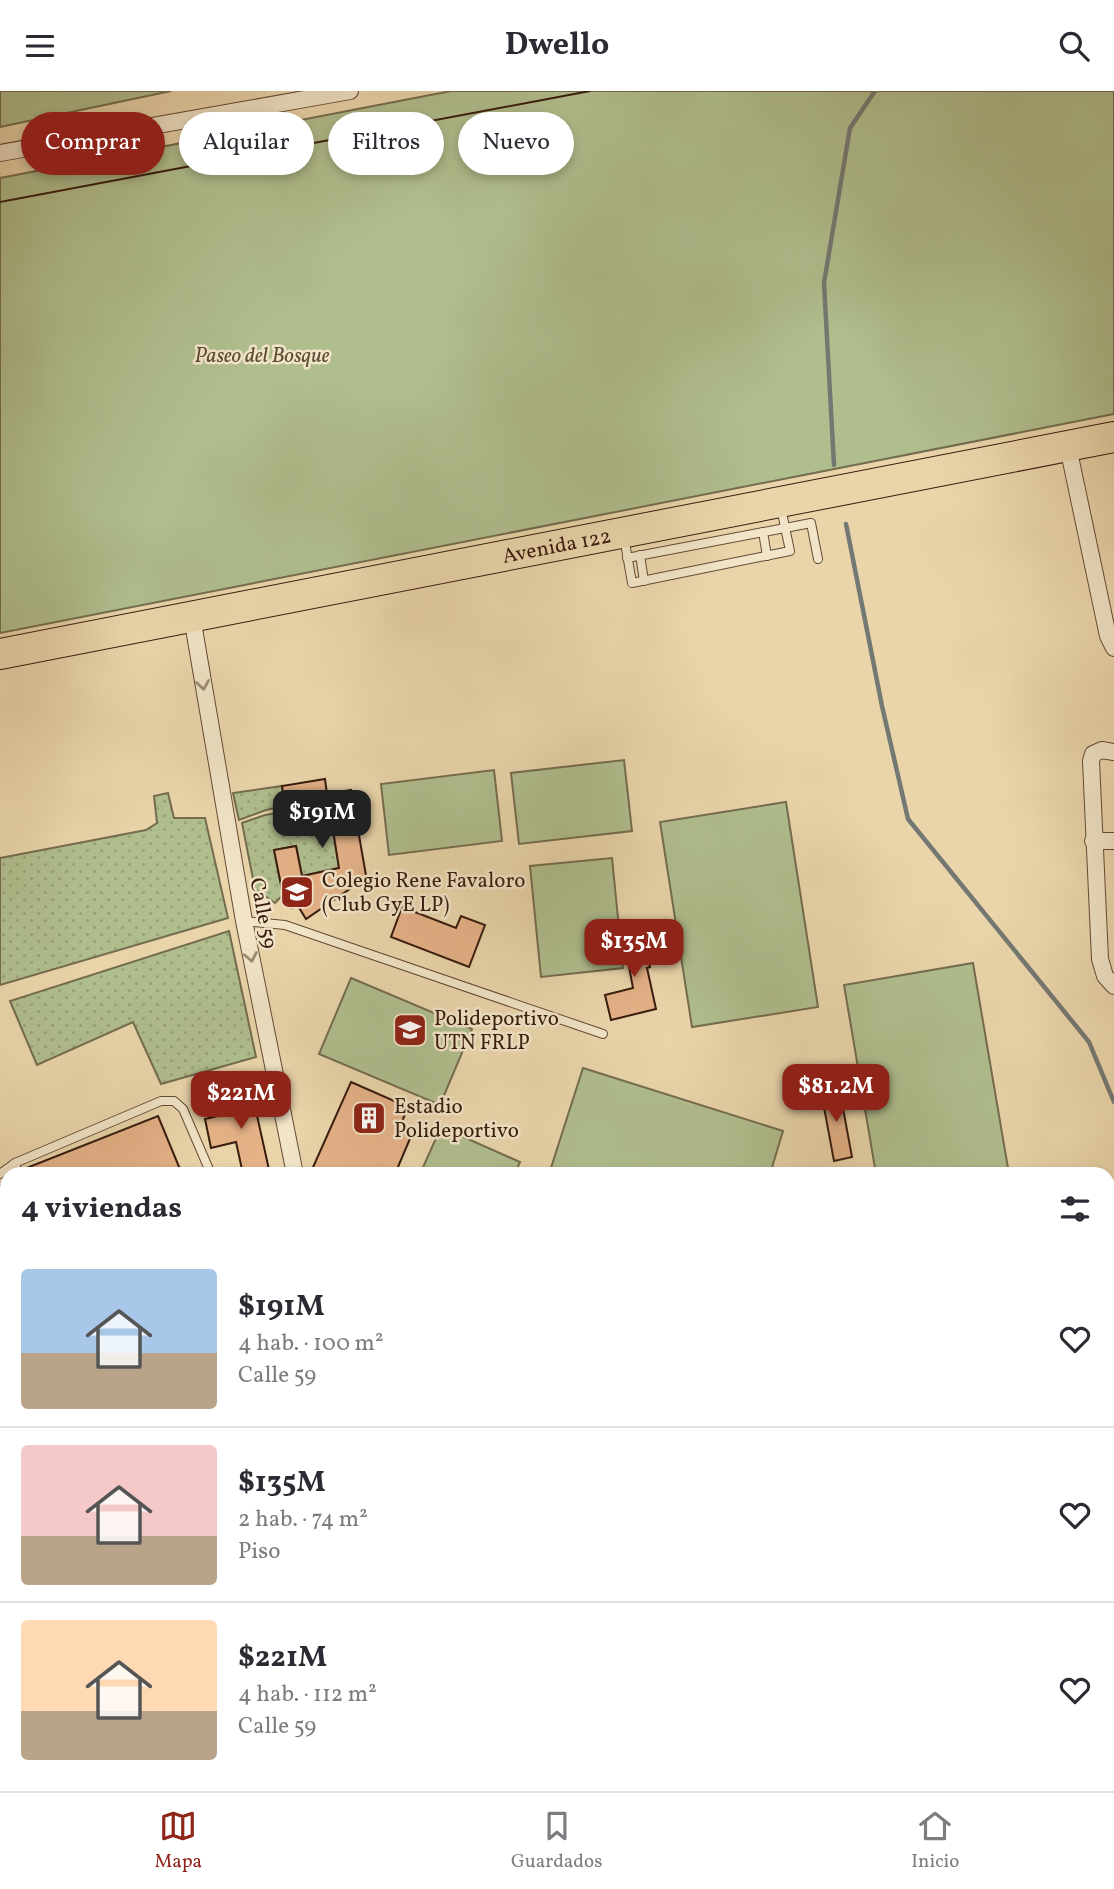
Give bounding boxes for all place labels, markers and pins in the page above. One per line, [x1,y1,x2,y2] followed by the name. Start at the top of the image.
[273,791,371,850] pin: $191M
[322,867,525,920] place label: Colegio Rene Favaloro (Club GyE LP)
[278,873,316,911] school or university icon: Colegio Rene Favaloro (Club GyE LP)
[585,919,683,979] pin: $135M
[434,1005,559,1058] place label: Polideportivo UTN FRLP
[391,1011,429,1049] school or university icon: Polideportivo UTN FRLP
[779,1065,893,1124] pin: $81.2M
[192,1072,290,1131] pin: $221M
[394,1093,519,1146] place label: Estadio Polideportivo
[350,1099,388,1137] building icon: Estadio Polideportivo

